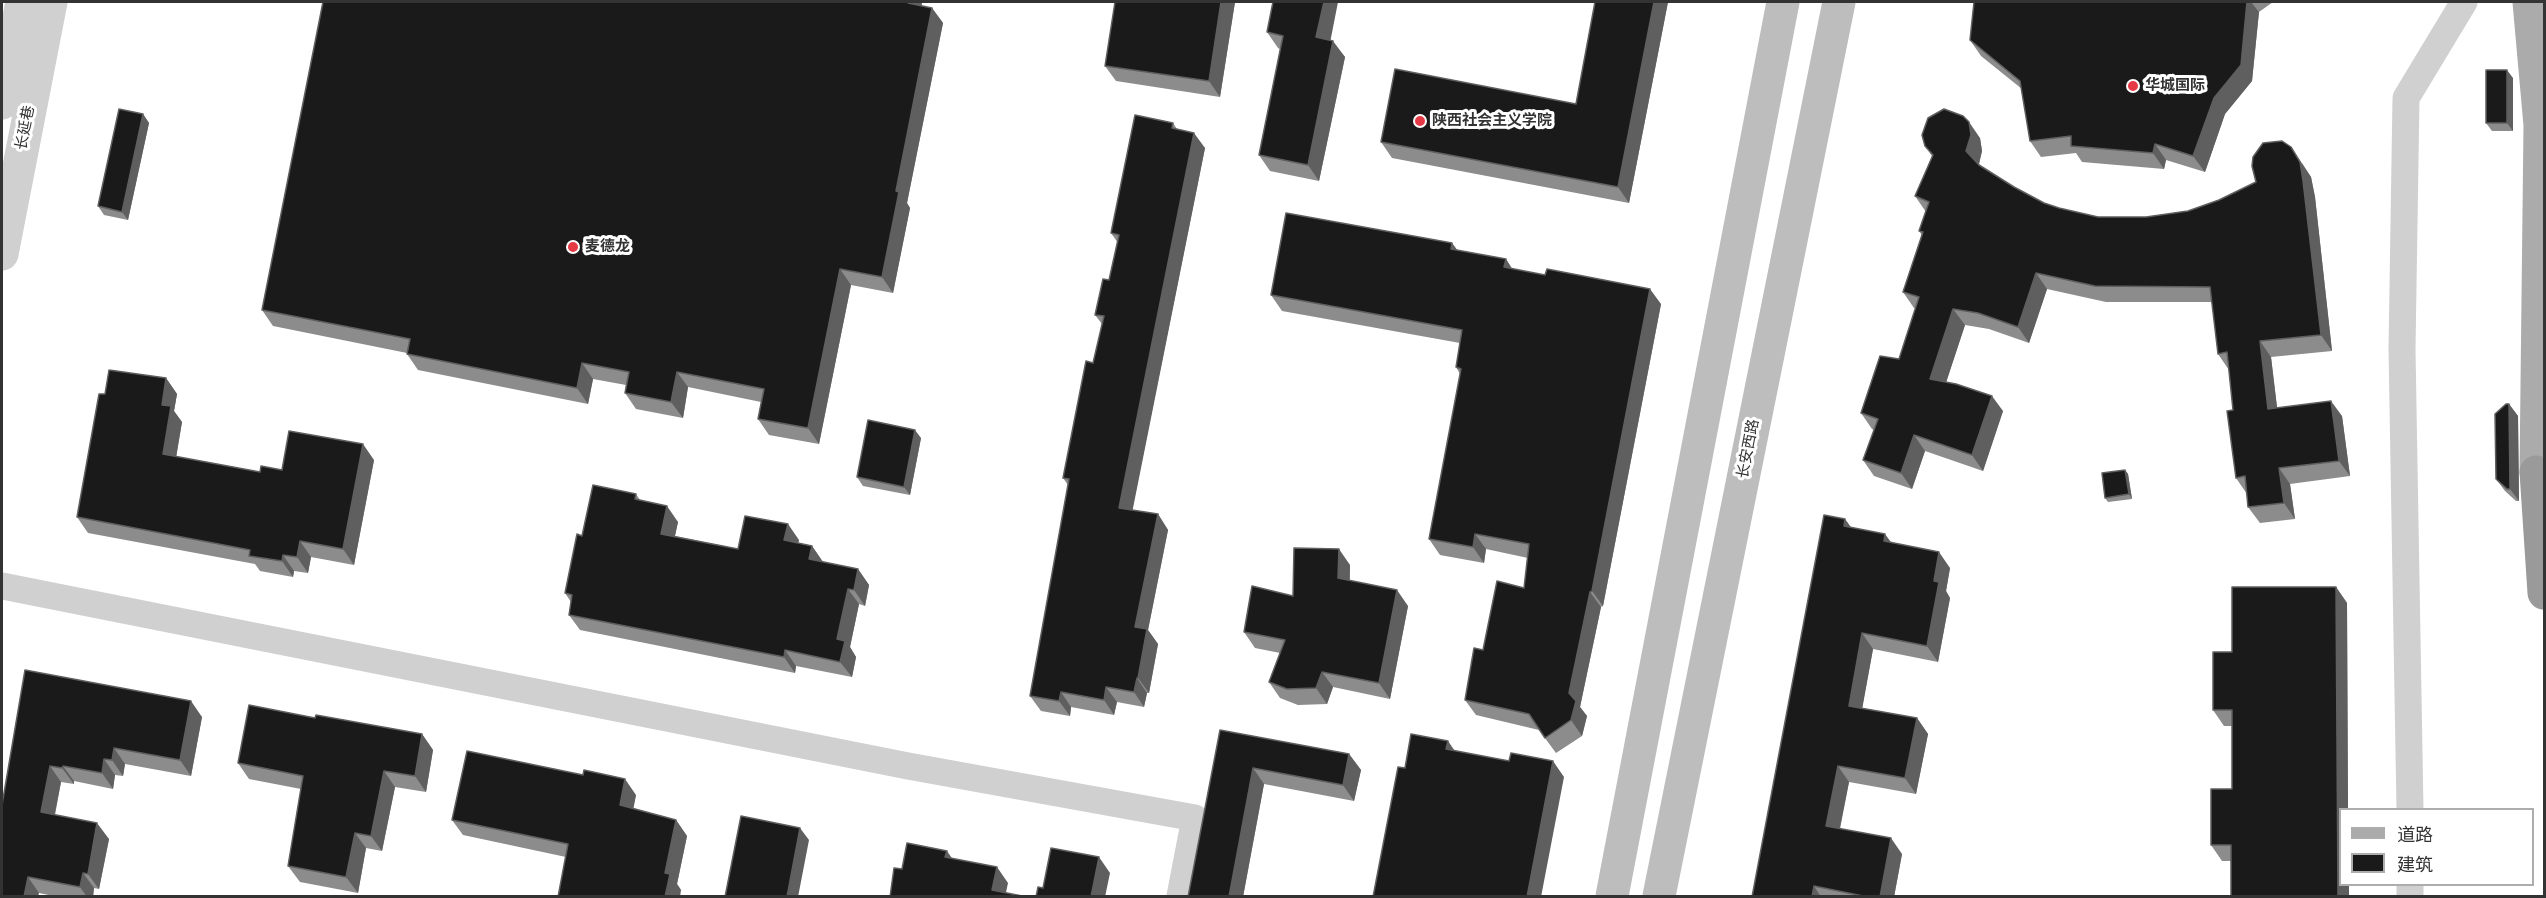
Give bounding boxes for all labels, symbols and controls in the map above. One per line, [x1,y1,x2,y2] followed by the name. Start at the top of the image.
[2145,77,2205,95] place label: 华城国际
[2126,79,2140,93] marker: 华城国际
[13,104,39,152] street label: 长延巷
[1432,112,1552,130] place label: 陕西社会主义学院
[1413,114,1427,128] marker: 陕西社会主义学院
[585,238,630,256] place label: 麦德龙
[566,240,580,254] marker: 麦德龙
[1734,418,1764,480] street label: 长安西路
[2339,808,2534,886] legend
[2397,824,2433,845] text: 道路
[2397,854,2433,875] text: 建筑

